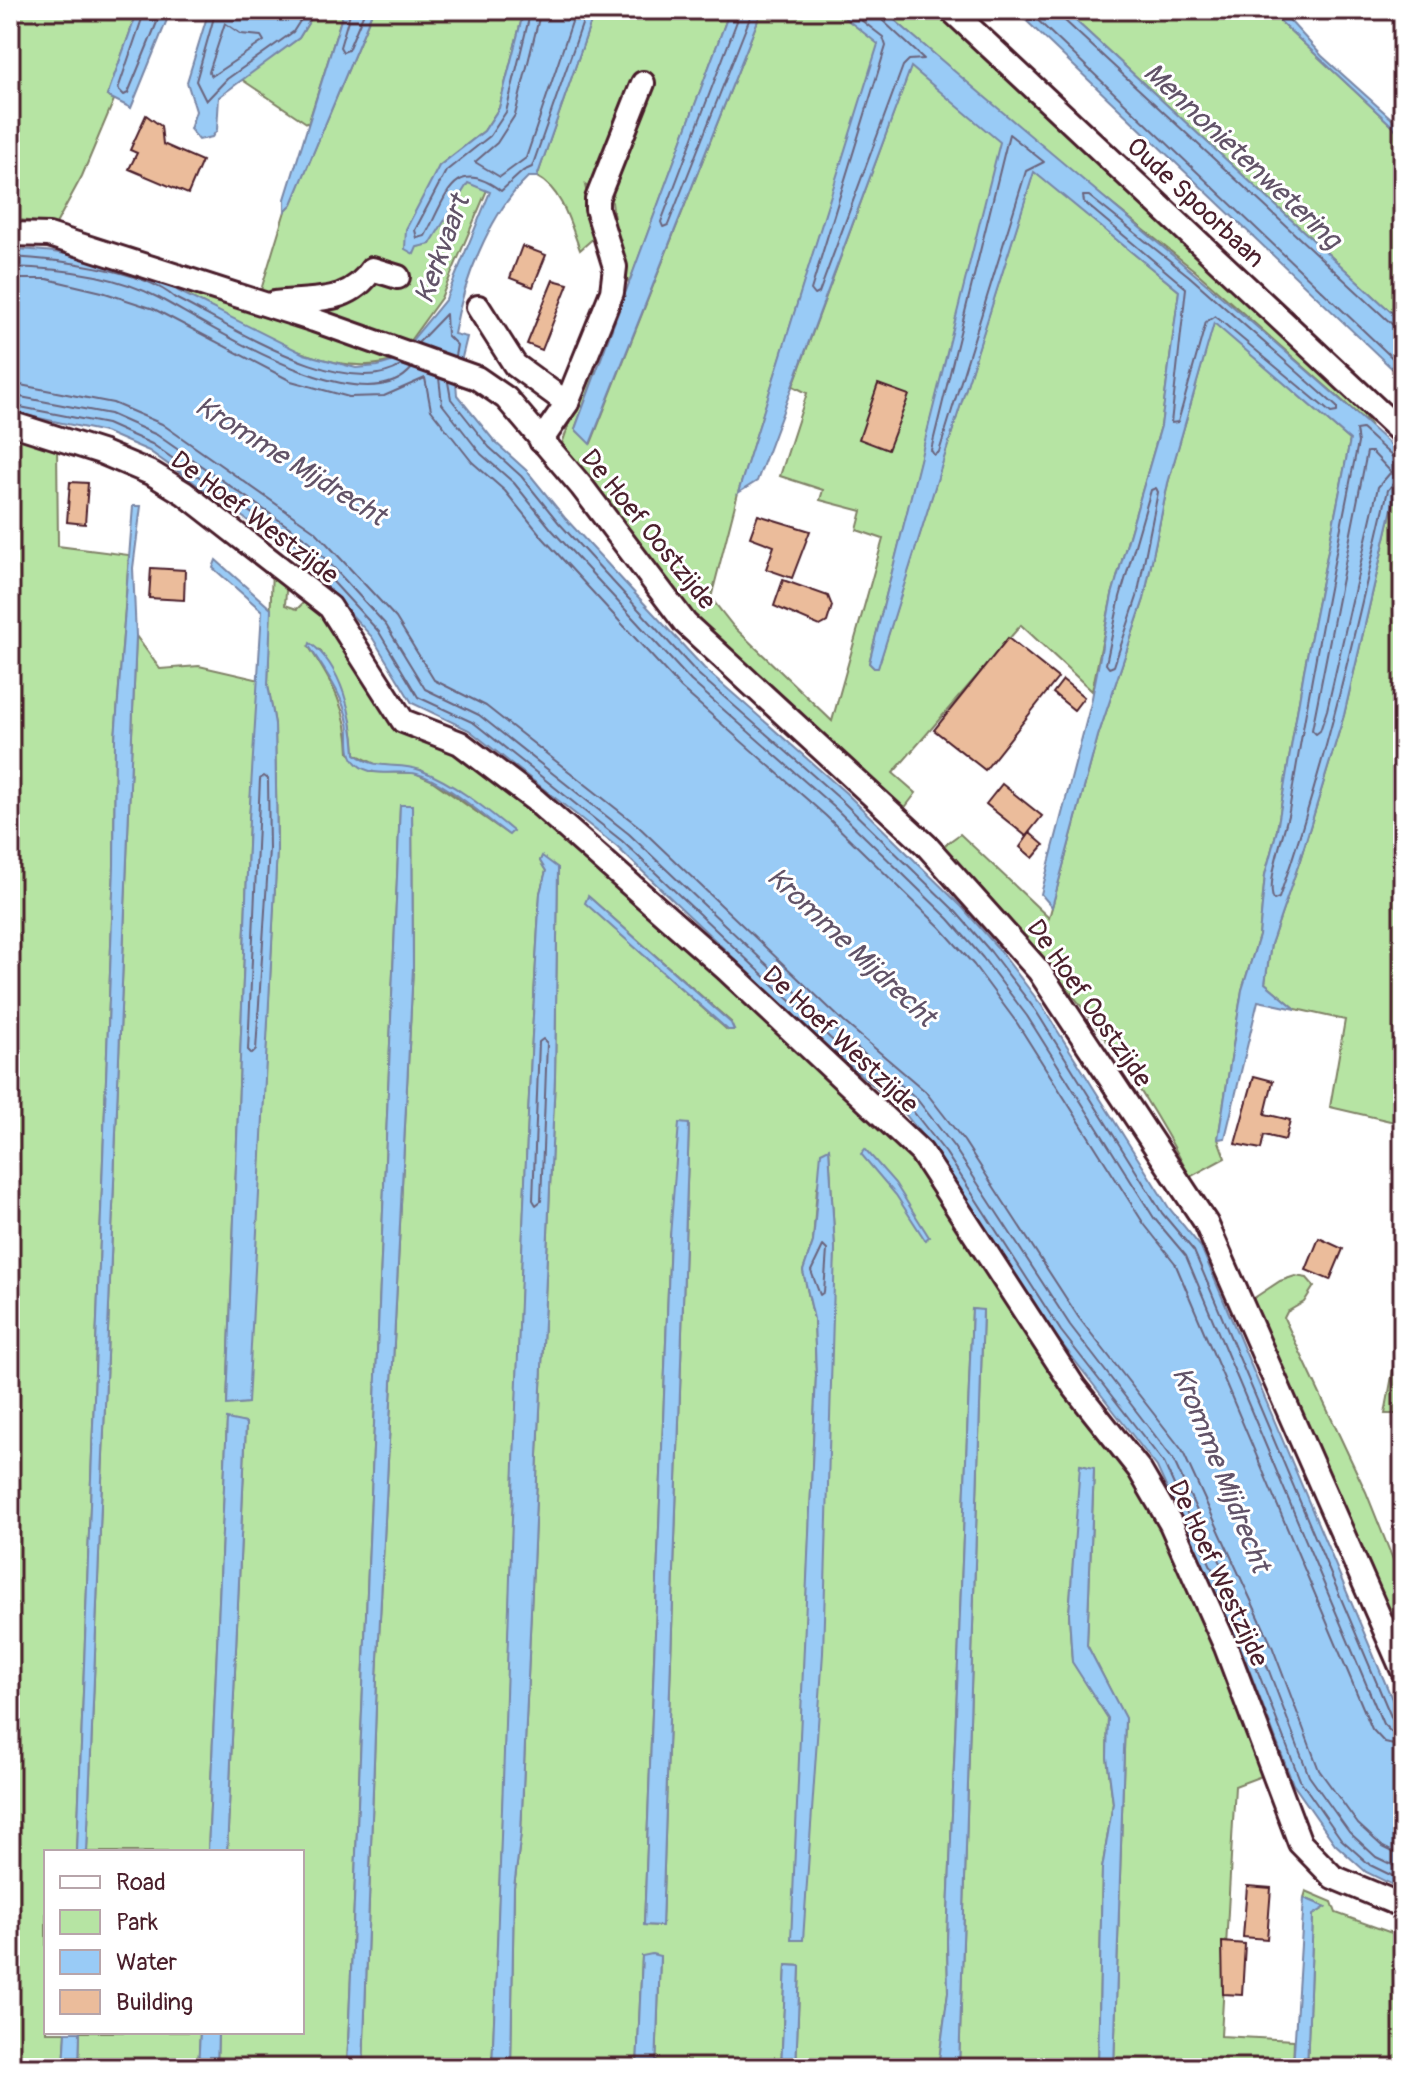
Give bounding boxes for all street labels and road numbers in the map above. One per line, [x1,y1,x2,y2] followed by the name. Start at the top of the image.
[1120,131,1271,275] street label: Oude Spoorbaan
[574,443,723,616] street label: De Hoef Oostzijde
[164,444,345,591] street label: De Hoef Westzijde
[1020,914,1159,1094] street label: De Hoef Oostzijde
[756,959,925,1120] street label: De Hoef Westzijde
[1161,1475,1275,1672] street label: De Hoef Westzijde

